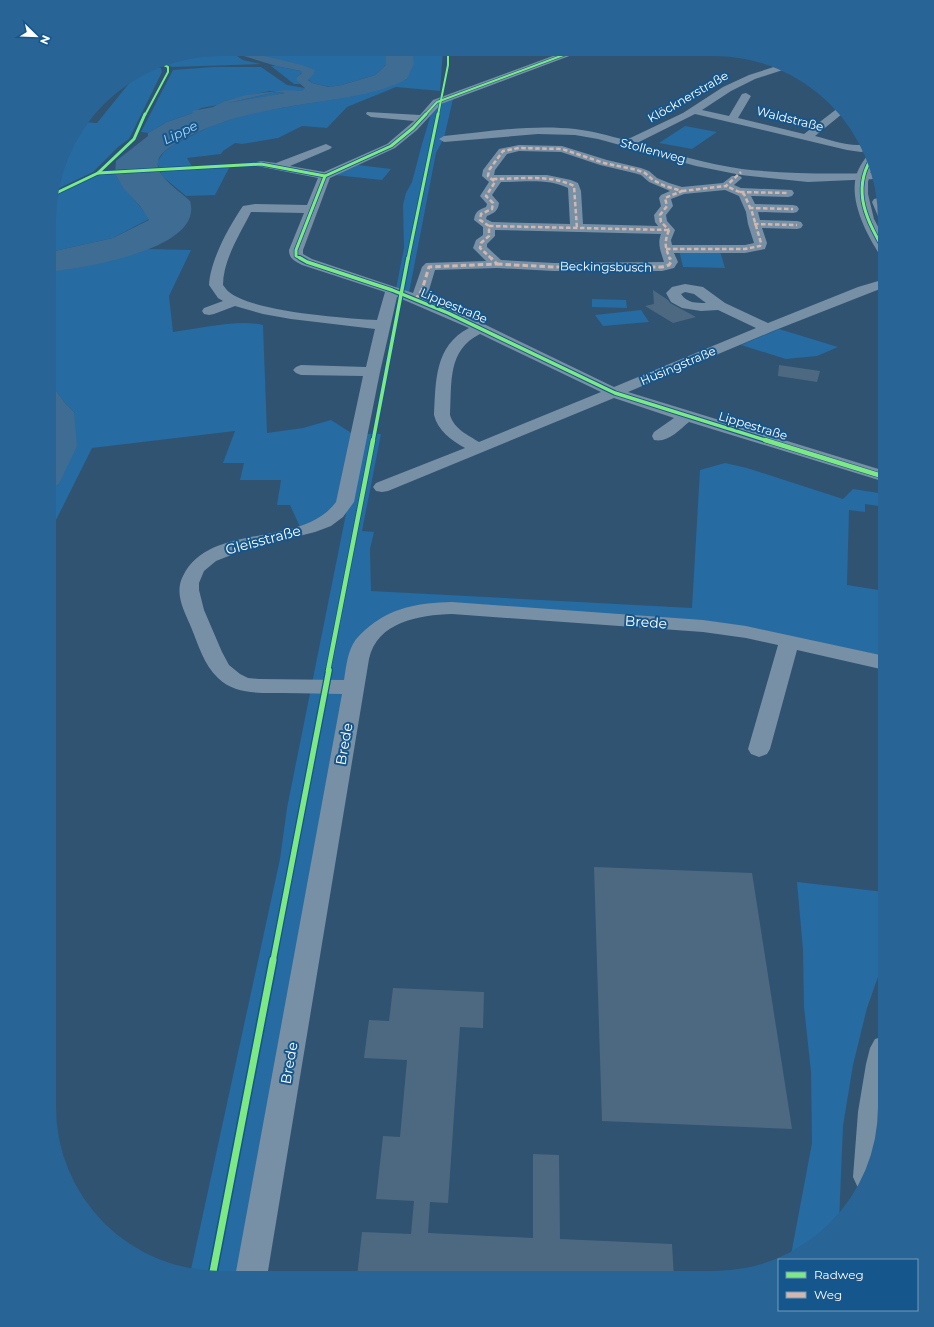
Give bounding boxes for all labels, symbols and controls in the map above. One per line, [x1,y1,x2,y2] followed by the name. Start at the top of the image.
[16,16,56,56] north arrow
[37,33,53,47] text: N
[645,67,731,126] street label: Klöcknerstraße
[755,103,825,134] street label: Waldstraße
[160,117,200,147] water label: Lippe
[619,135,687,166] street label: Stollenweg
[560,258,652,275] street label: Beckingsbusch
[418,285,490,326] street label: Lippestraße
[638,343,718,388] street label: Hüsingstraße
[717,408,789,443] street label: Lippestraße
[223,521,303,559] street label: Gleisstraße
[624,612,668,632] street label: Brede
[331,722,357,766] street label: Brede
[276,1041,302,1085] street label: Brede
[778,1259,918,1311] legend
[814,1267,864,1282] text: Radweg
[814,1287,842,1302] text: Weg

